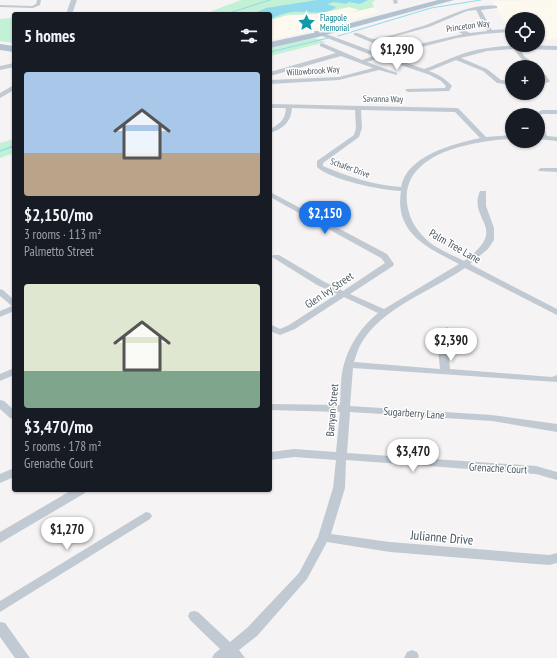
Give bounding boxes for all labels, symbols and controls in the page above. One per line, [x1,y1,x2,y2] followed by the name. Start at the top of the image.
[320,12,350,33] place label: Flagpole Memorial
[505,12,545,148] map controls
[505,12,545,52] button: locate
[297,13,317,33] place icon: Flagpole Memorial
[446,17,491,34] street label: Princeton Way
[24,25,75,47] text: 5 homes
[238,25,260,47] icon: filters
[364,37,430,71] pin: $1,290
[380,41,414,58] text: $1,290
[505,60,545,100] button: +
[286,63,341,78] street label: Willowbrook Way
[363,93,404,104] street label: Savanna Way
[106,98,178,170] icon: home
[505,108,545,148] button: −
[329,155,372,180] street label: Schafer Drive
[292,201,358,235] pin: $2,150
[24,204,93,226] text: $2,150/mo
[308,205,342,222] text: $2,150
[24,226,102,243] text: 3 rooms · 113 m²
[427,226,484,267] street label: Palm Tree Lane
[24,243,94,260] text: Palmetto Street
[302,269,356,311] street label: Glen Ivy Street
[106,310,178,382] icon: home
[418,328,484,362] pin: $2,390
[434,332,468,349] text: $2,390
[323,383,341,437] street label: Banyan Street
[383,404,446,422] street label: Sugarberry Lane
[24,416,93,438] text: $3,470/mo
[24,438,102,455] text: 5 rooms · 178 m²
[380,439,446,473] pin: $3,470
[396,443,430,460] text: $3,470
[24,455,93,472] text: Grenache Court
[468,459,528,477] street label: Grenache Court
[34,517,100,551] pin: $1,270
[50,521,84,538] text: $1,270
[409,526,474,549] street label: Julianne Drive

